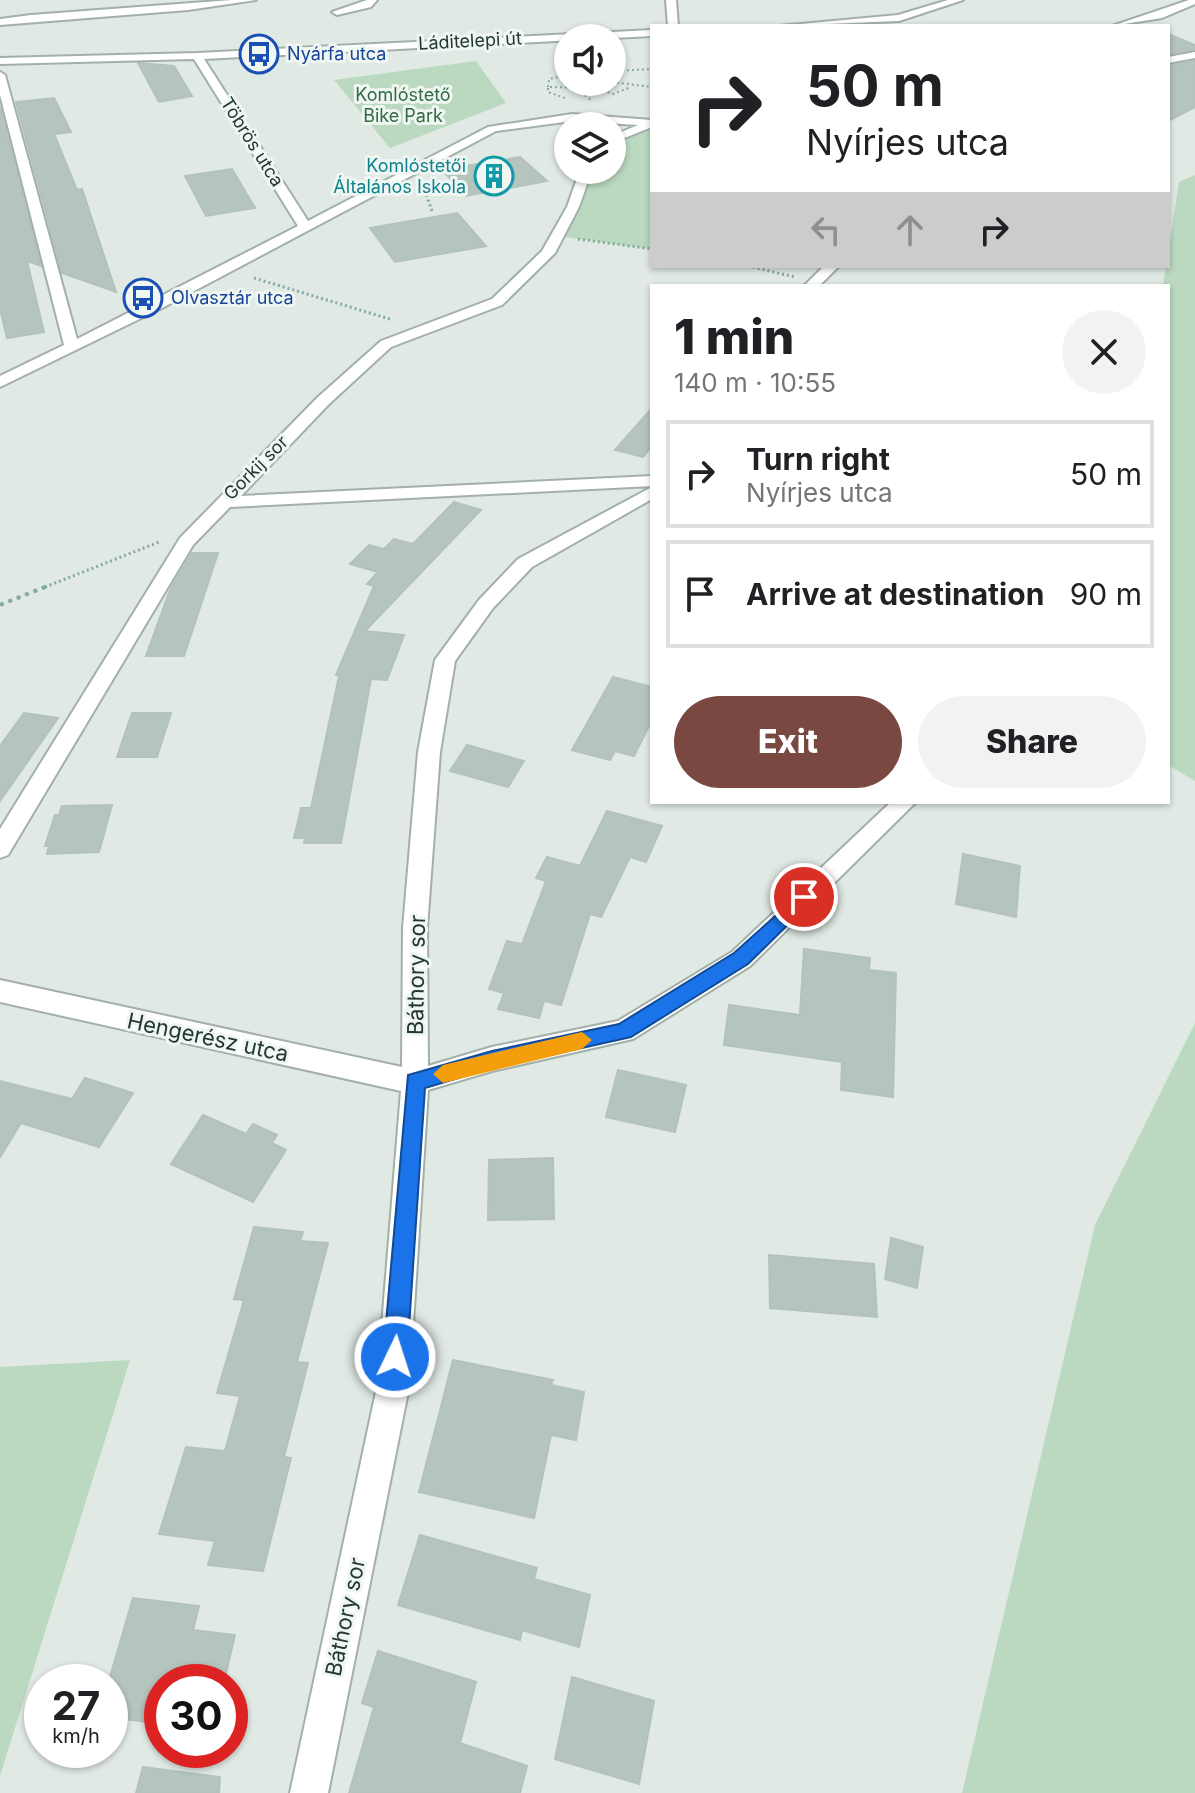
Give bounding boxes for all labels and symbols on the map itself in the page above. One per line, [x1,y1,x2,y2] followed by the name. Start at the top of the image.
[418,27,522,54] street label: Láditelepi út
[238,33,280,75] bus stop icon: Nyárfa utca
[287,43,386,64] place label: Nyárfa utca
[355,84,451,126] park label: Komlóstető Bike Park
[217,93,288,190] street label: Töbrös utca
[333,155,466,197] place label: Komlóstetői Általános Iskola
[473,155,515,197] building icon: Komlóstetői Általános Iskola
[122,277,164,319] bus stop icon: Olvasztár utca
[171,287,294,308] place label: Olvasztár utca
[219,431,292,504] street label: Gorkij sor
[770,863,838,931] pin
[402,915,430,1035] street label: Báthory sor
[125,1007,291,1067] street label: Hengerész utca
[353,1315,437,1399] position arrow
[320,1555,370,1679] street label: Báthory sor
[144,1664,248,1768] speed limit sign: 30

